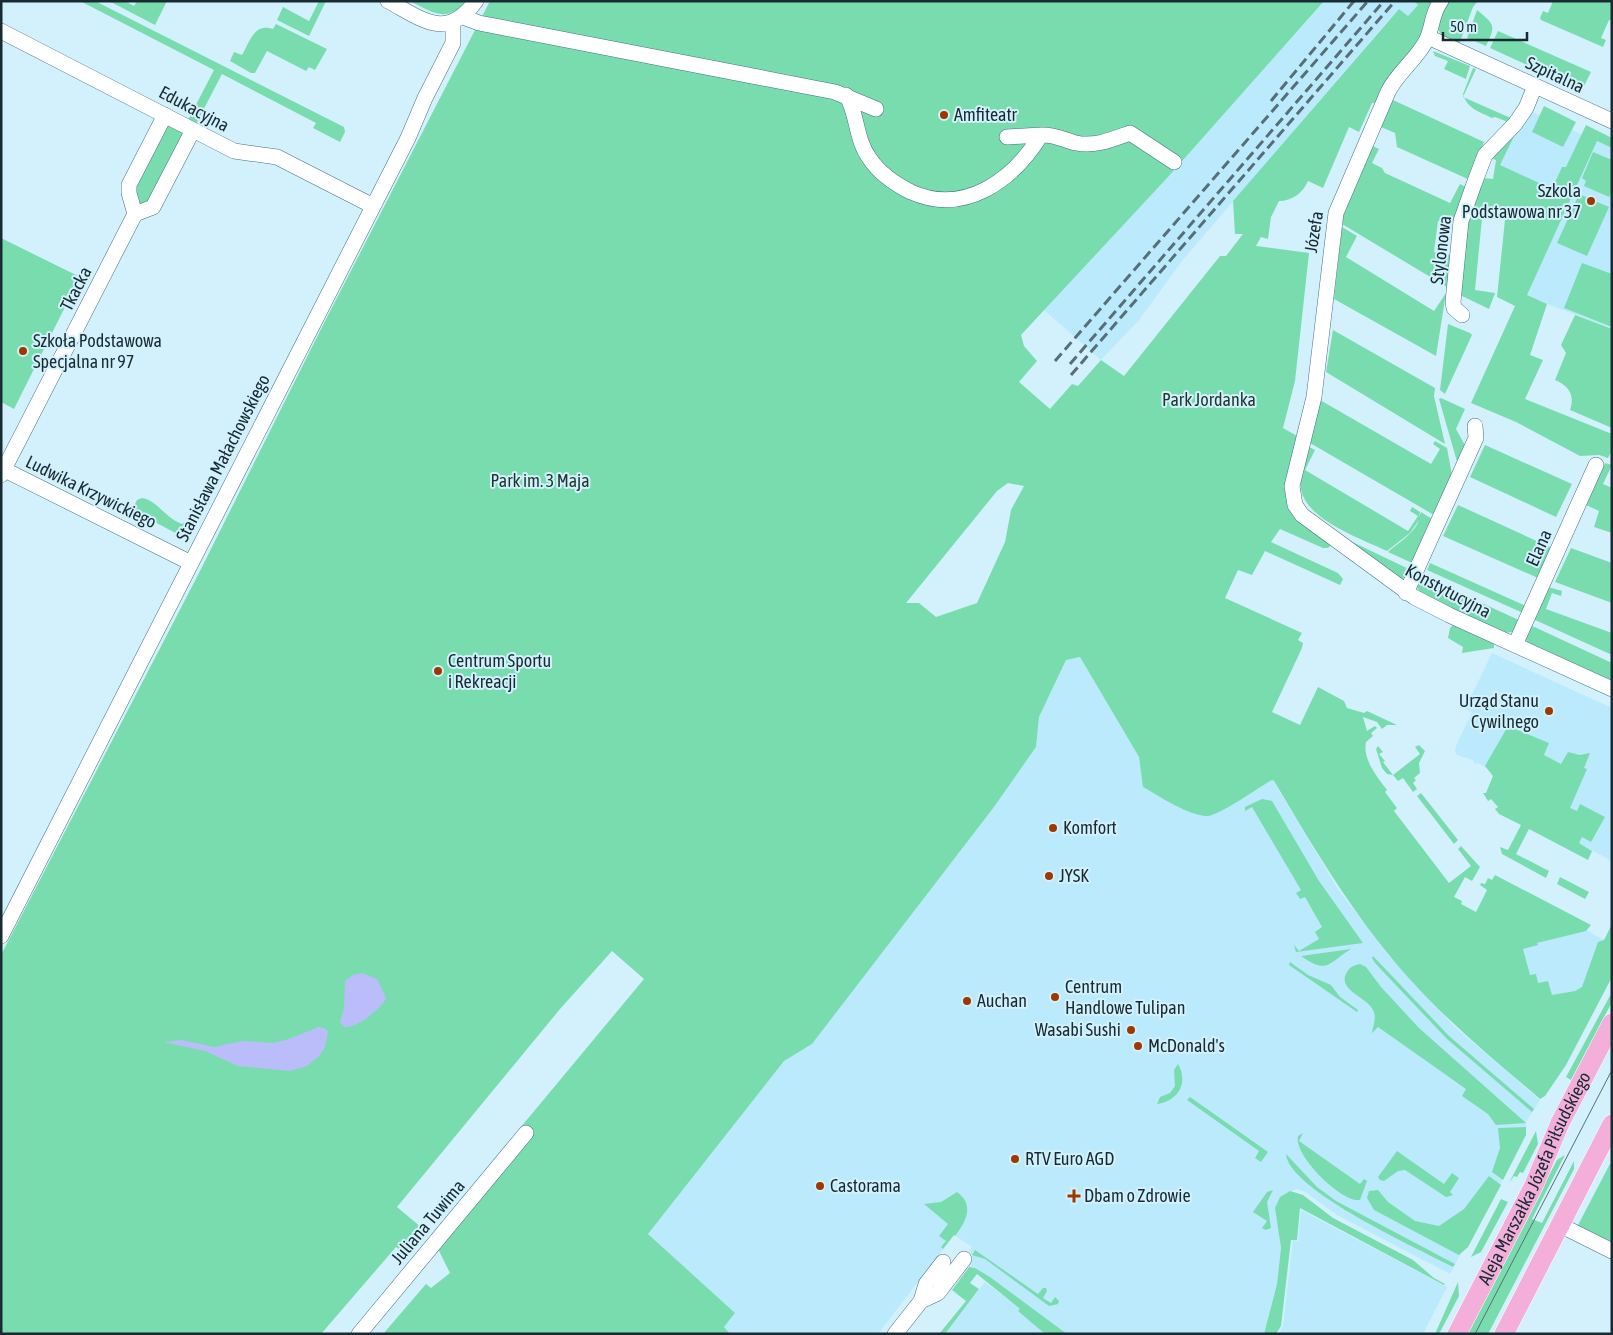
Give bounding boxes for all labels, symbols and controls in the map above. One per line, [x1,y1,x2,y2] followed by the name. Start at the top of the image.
[1443,10,1527,42] scale bar
[1450,18,1477,35] text: 50 m
[1523,52,1588,97] street label: Szpitalna
[156,81,233,136] street label: Edukacyjna
[954,104,1018,125] place label: Amfiteatr
[938,109,950,121] marker: Amfiteatr
[1462,180,1581,222] place label: Szkola Podstawowa nr 37
[1585,195,1597,207] marker: Szkola Podstawowa nr 37
[1300,210,1327,254] street label: Józefa
[1426,214,1455,286] street label: Stylonowa
[56,263,96,314] street label: Tkacka
[33,330,162,372] place label: Szkoła Podstawowa Specjalna nr 97
[17,345,29,357] marker: Szkoła Podstawowa Specjalna nr 97
[171,371,274,545] street label: Stanisława Małachowskiego
[1162,389,1256,410] park label: Park Jordanka
[22,451,160,532] street label: Ludwika Krzywickiego
[490,470,590,491] park label: Park im. 3 Maja
[1521,526,1556,569] street label: Elana
[1402,559,1495,622] street label: Konstytucyjna
[448,650,551,692] place label: Centrum Sportu i Rekreacji
[432,665,444,677] marker: Centrum Sportu i Rekreacji
[1459,690,1539,732] place label: Urząd Stanu Cywilnego
[1543,705,1555,717] marker: Urząd Stanu Cywilnego
[1063,817,1117,838] place label: Komfort
[1047,822,1059,834] marker: Komfort
[1059,865,1089,886] place label: JYSK
[1043,870,1055,882] marker: JYSK
[1065,976,1185,1018] place label: Centrum Handlowe Tulipan
[977,990,1027,1011] place label: Auchan
[1049,991,1061,1003] marker: Centrum Handlowe Tulipan
[961,995,973,1007] marker: Auchan
[1035,1019,1121,1040] place label: Wasabi Sushi
[1125,1024,1137,1036] marker: Wasabi Sushi
[1148,1035,1225,1056] place label: McDonald's
[1132,1040,1144,1052] marker: McDonald's
[1473,1068,1595,1288] street label: Aleja Marszałka Józefa Piłsudskiego
[1025,1148,1114,1169] place label: RTV Euro AGD
[1009,1153,1021,1165] marker: RTV Euro AGD
[386,1175,469,1268] street label: Juliana Tuwima
[830,1175,901,1196] place label: Castorama
[814,1180,826,1192] marker: Castorama
[1084,1185,1191,1206] place label: Dbam o Zdrowie
[1068,1190,1080,1202] marker: Dbam o Zdrowie

